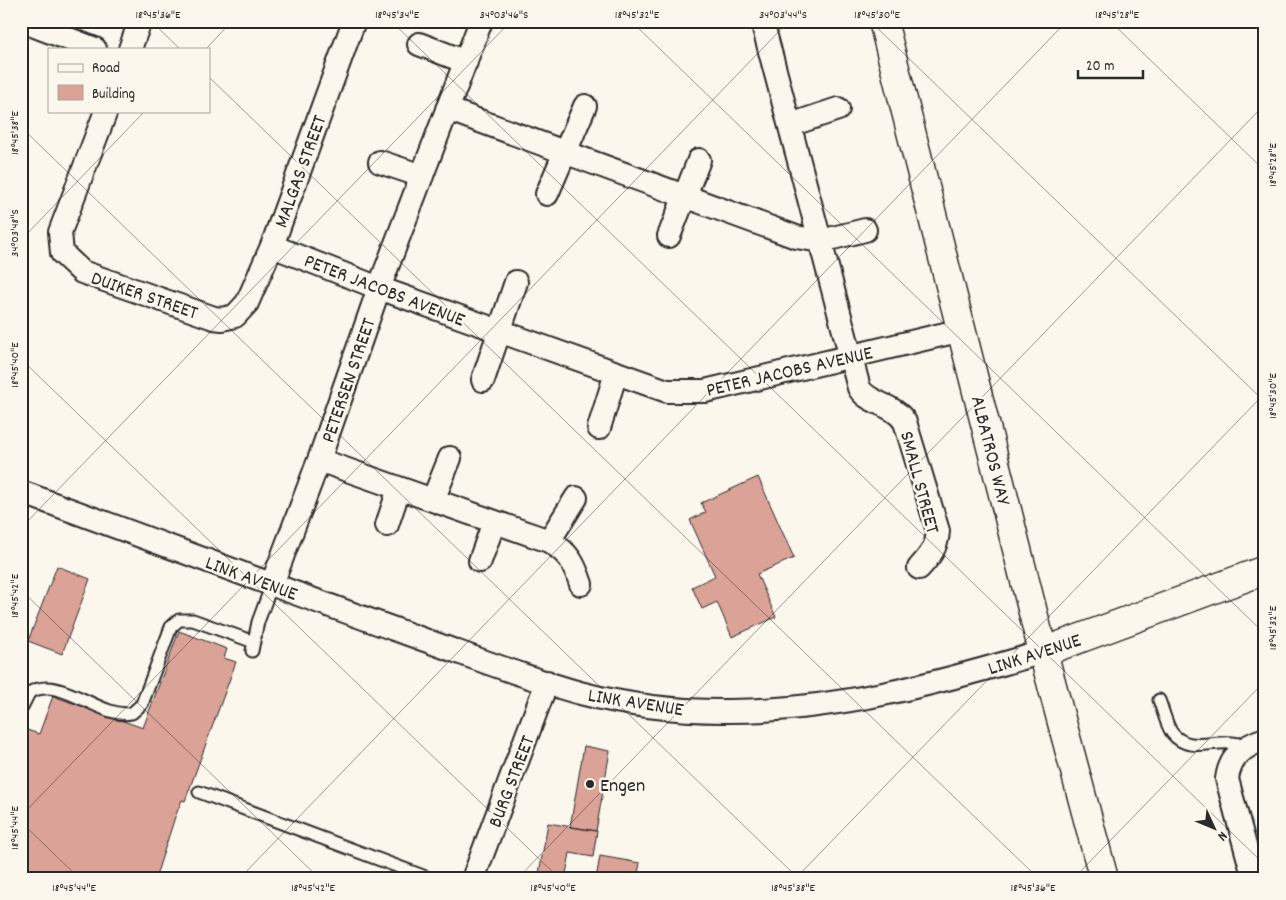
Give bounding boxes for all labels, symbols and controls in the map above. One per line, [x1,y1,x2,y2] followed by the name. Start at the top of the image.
[135,7,181,24] text: 18°45'36"E
[375,7,420,24] text: 18°45'34"E
[480,7,528,24] text: 34°03'46"S
[615,7,660,24] text: 18°45'32"E
[759,7,807,24] text: 34°03'44"S
[854,7,900,24] text: 18°45'30"E
[1095,7,1140,24] text: 18°45'28"E
[48,48,210,112] legend
[1078,48,1144,80] scale bar
[1086,56,1114,78] text: 20 m
[92,58,120,80] text: Road
[92,84,135,106] text: Building
[7,110,24,155] text: 18°45'38"E
[268,112,335,232] street label: MALGAS STREET
[1265,142,1282,187] text: 18°45'28"E
[7,209,24,257] text: 34°03'48"S
[299,248,468,335] street label: PETER JACOBS AVENUE
[87,265,201,328] street label: DUIKER STREET
[315,315,384,447] street label: PETERSEN STREET
[704,340,876,406] street label: PETER JACOBS AVENUE
[7,342,24,388] text: 18°45'40"E
[1265,373,1282,419] text: 18°45'30"E
[962,393,1016,509] street label: ALBATROS WAY
[891,428,945,537] street label: SMALL STREET
[201,550,301,609] street label: LINK AVENUE
[7,573,24,618] text: 18°45'42"E
[1265,605,1282,650] text: 18°45'32"E
[985,628,1085,684] street label: LINK AVENUE
[586,683,685,725] street label: LINK AVENUE
[482,732,543,832] street label: BURG STREET
[600,773,645,801] place label: Engen
[584,778,596,790] marker: Engen
[1188,802,1238,852] north arrow
[7,806,24,850] text: 18°45'44"E
[1212,826,1232,845] text: N
[52,880,96,897] text: 18°45'44"E
[291,880,336,897] text: 18°45'42"E
[530,880,576,897] text: 18°45'40"E
[771,880,816,897] text: 18°45'38"E
[1010,880,1056,897] text: 18°45'36"E

